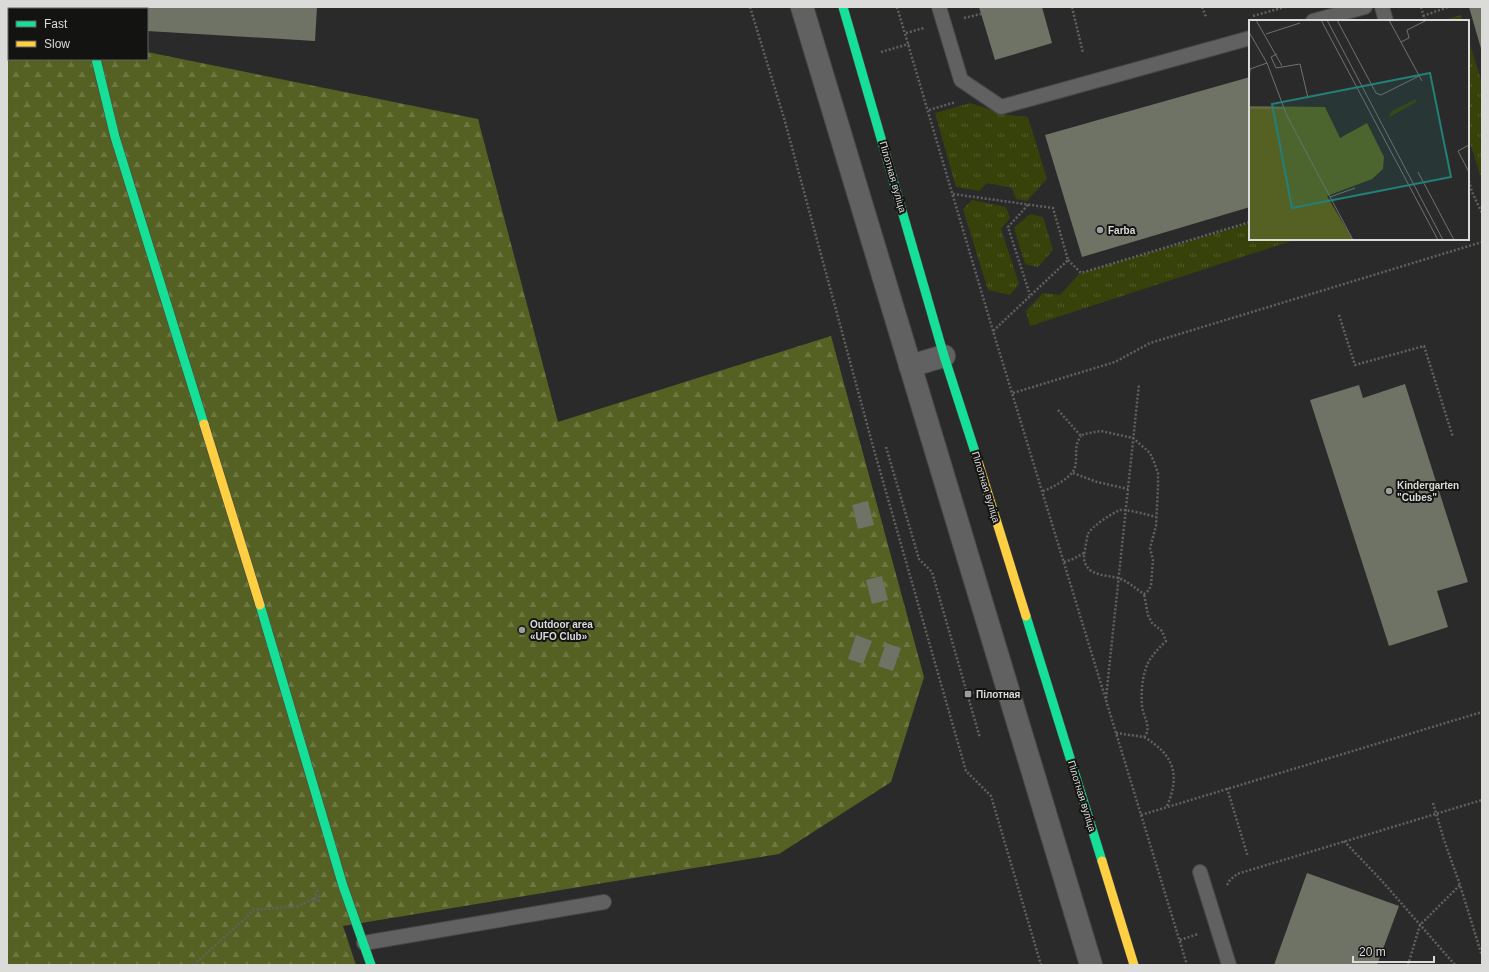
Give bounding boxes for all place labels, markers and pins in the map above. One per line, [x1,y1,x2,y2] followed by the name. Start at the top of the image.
[1095,225,1105,235] marker: Farba
[1108,225,1136,236] place label: Farba
[1397,480,1459,503] place label: Kindergarten "Cubes"
[1384,486,1394,496] marker: Kindergarten "Cubes"
[530,619,593,642] place label: Outdoor area «UFO Club»
[517,625,527,635] marker: Outdoor area «UFO Club»
[963,689,973,699] marker: Пілотная
[976,689,1021,700] place label: Пілотная

